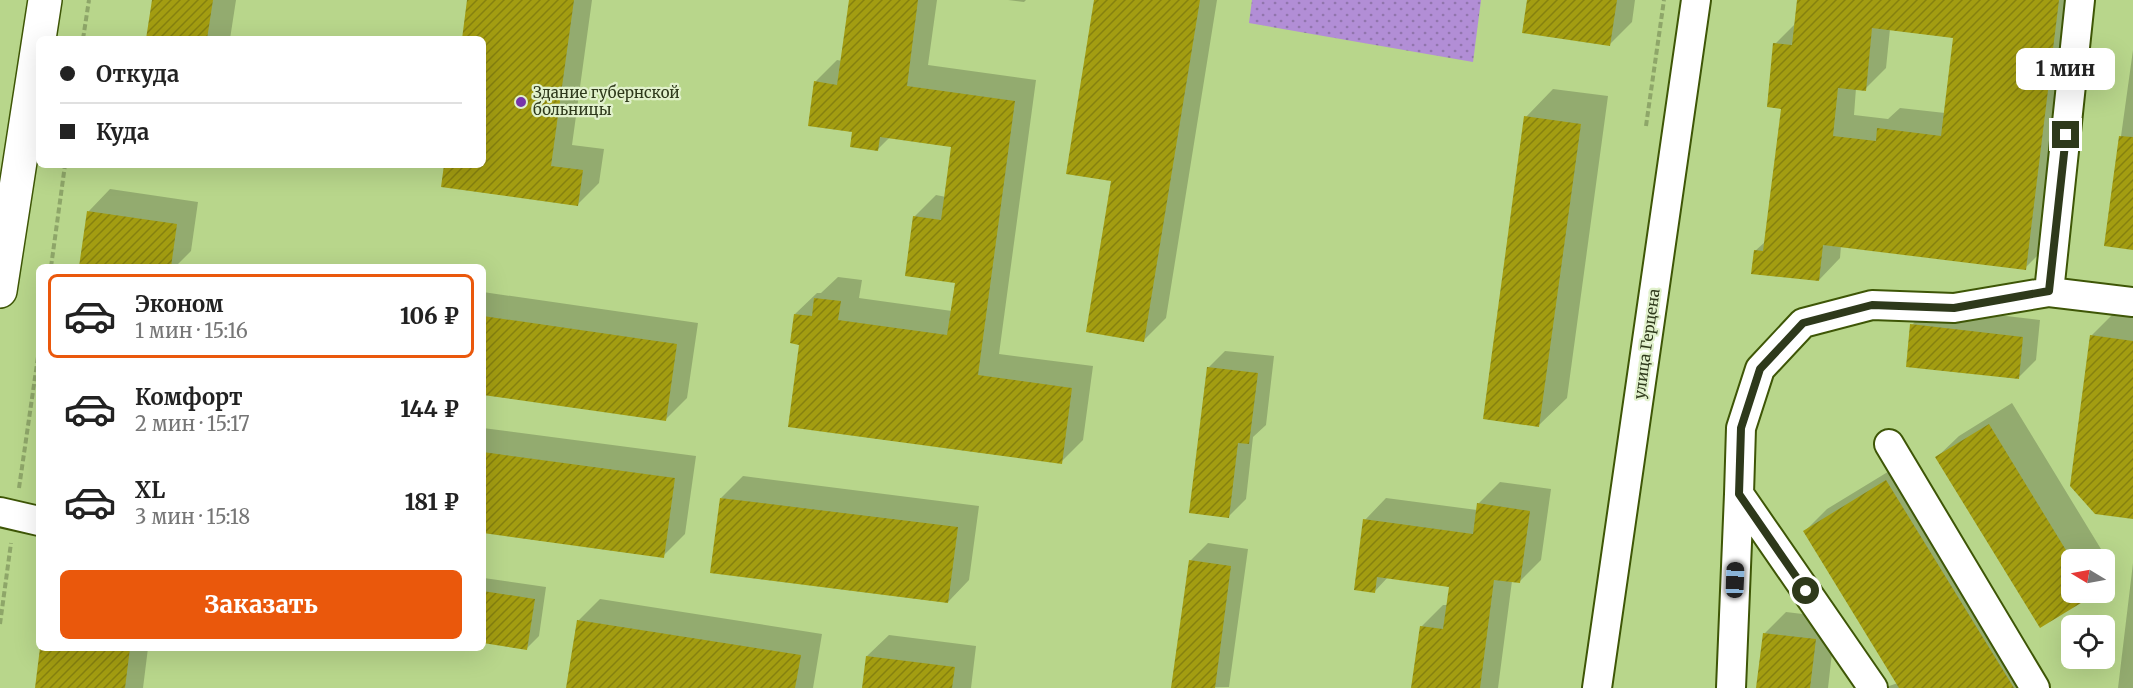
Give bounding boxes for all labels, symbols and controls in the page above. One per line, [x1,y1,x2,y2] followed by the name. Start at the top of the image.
[2016,48,2116,90] callout: 1 мин
[2036,56,2095,81] text: 1 мин
[96,60,179,88] text: Откуда
[533,83,680,119] place label: Здание губернской больницы
[514,95,528,109] marker: Здание губернской больницы
[96,118,149,146] text: Куда
[2052,121,2079,148] route end
[1629,288,1664,400] street label: улица Герцена
[63,289,117,343] icon: car
[135,290,223,318] text: Эконом
[400,302,459,330] text: 106 ₽
[135,318,248,343] text: 1 мин · 15:16
[63,382,117,436] icon: car
[135,383,243,411] text: Комфорт
[400,395,459,423] text: 144 ₽
[135,411,250,436] text: 2 мин · 15:17
[63,475,117,529] icon: car
[135,476,165,504] text: XL
[405,488,459,516] text: 181 ₽
[135,504,250,529] text: 3 мин · 15:18
[2061,549,2115,603] north arrow
[2061,549,2115,669] map controls
[1725,562,1745,598] car
[60,570,462,639] button: Заказать
[1792,577,1819,604] route start
[2061,615,2115,669] button: locate

